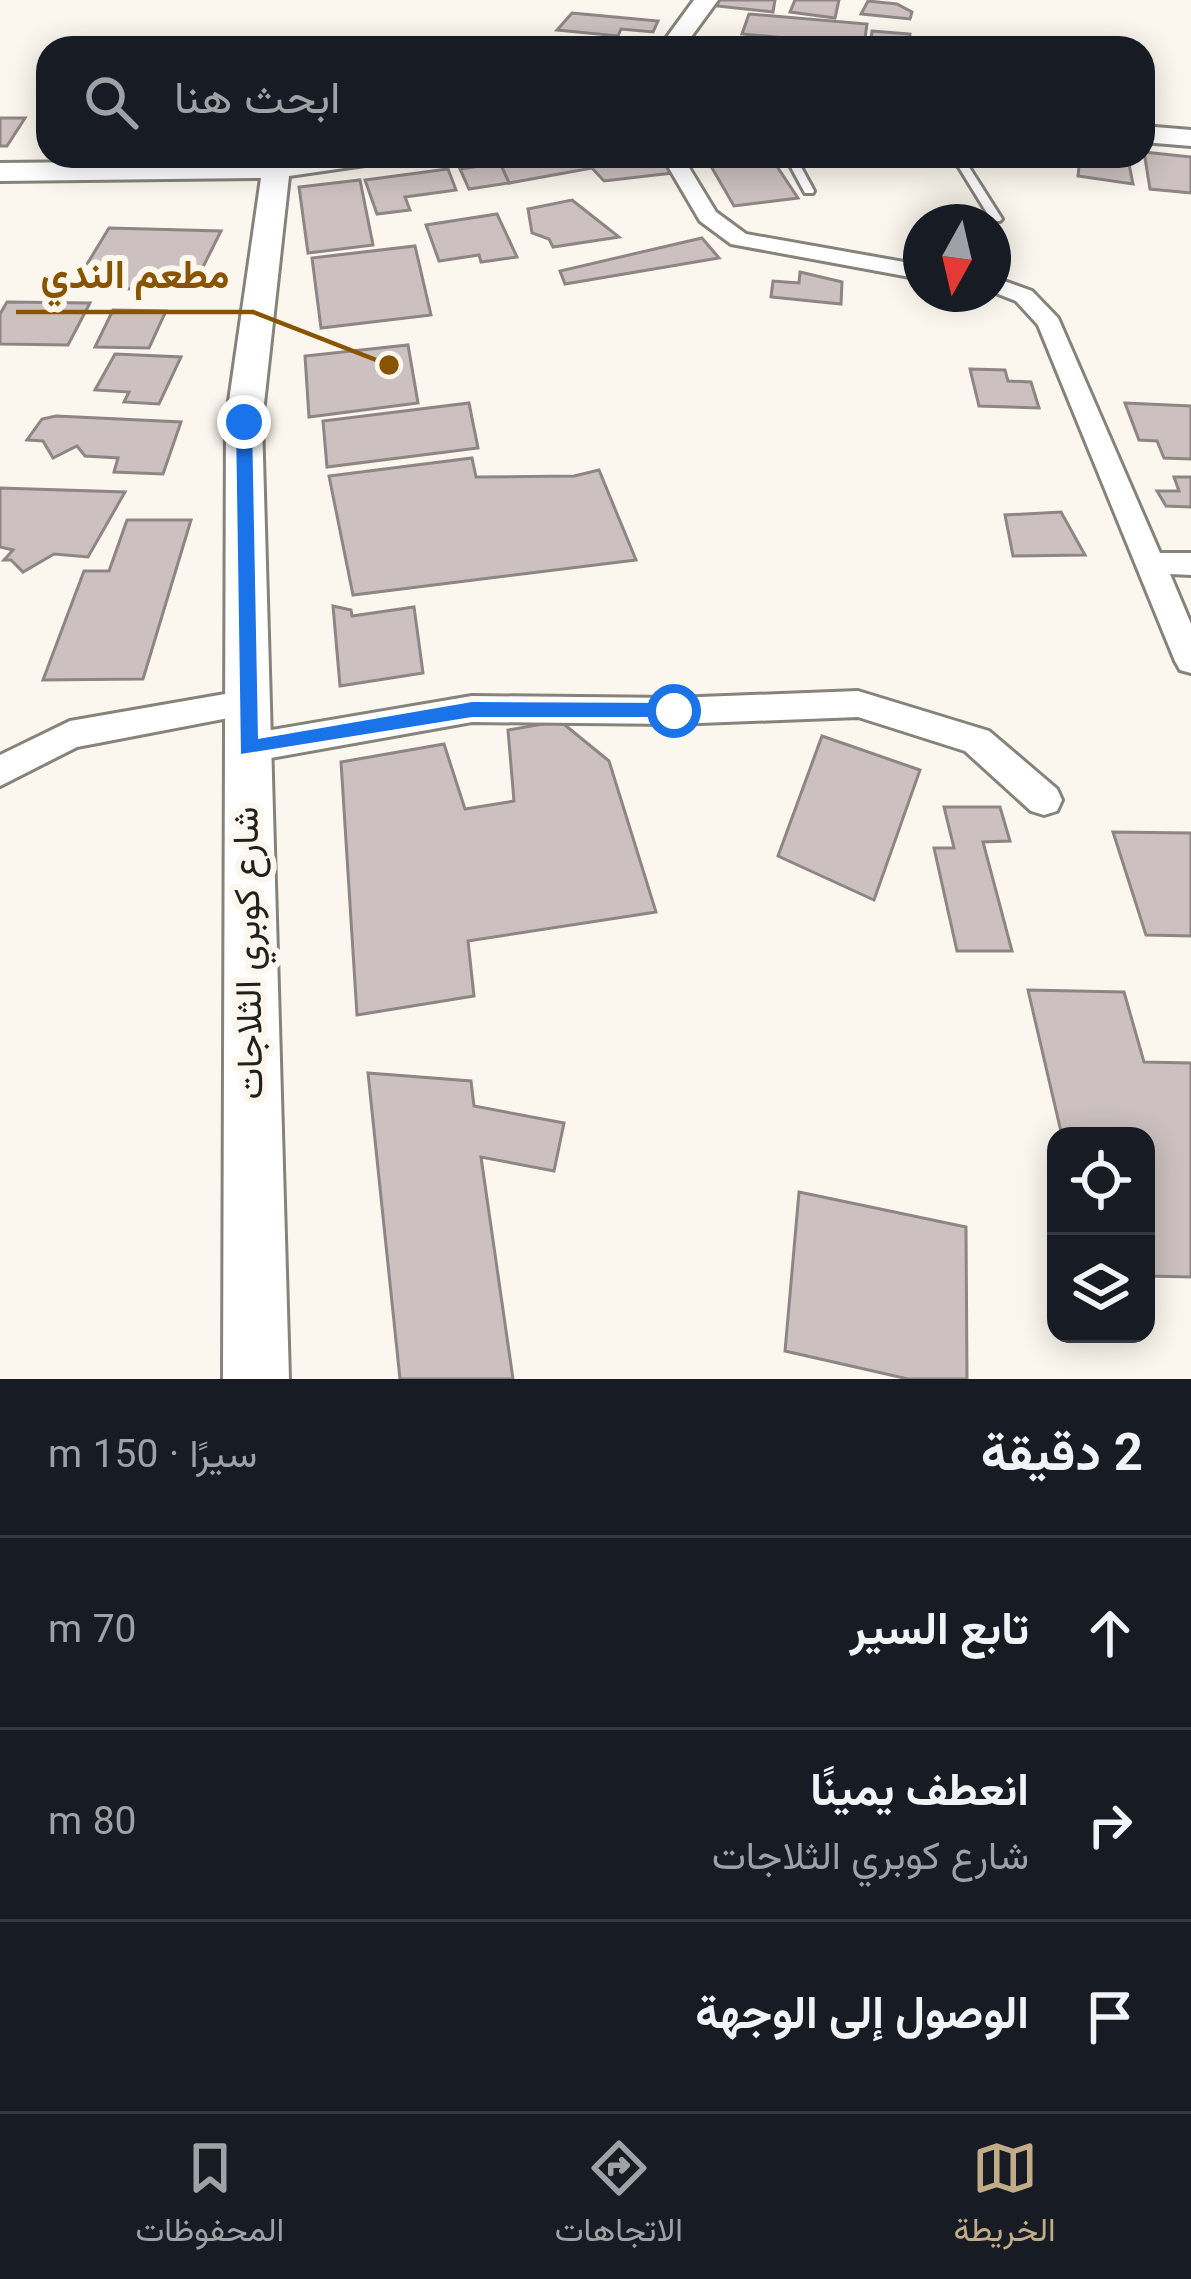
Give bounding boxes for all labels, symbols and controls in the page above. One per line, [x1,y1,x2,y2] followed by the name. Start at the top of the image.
[36,36,1155,168] search box
[174,67,341,137] text: ابحث هنا
[78,69,144,135] icon: search
[903,204,1011,312] north arrow
[16,237,253,312] callout: مطعم الندي
[40,248,230,309] text: مطعم الندي
[217,395,271,449] route end
[647,684,701,738] route start
[220,806,282,1100] street label: شارع كوبري الثلاجات
[1047,1127,1155,1343] map controls
[1047,1127,1155,1235] button: locate
[1047,1235,1155,1343] button: layers
[981,1418,1143,1497] text: 2 دقيقة
[48,1427,257,1488] text: سيرًا · 150 m
[850,1598,1029,1668] text: تابع السير
[1077,1600,1143,1666] icon: ahead
[48,1602,137,1663] text: 70 m
[810,1759,1029,1829] text: انعطف يمينًا
[1077,1792,1143,1858] icon: right
[48,1794,137,1855] text: 80 m
[712,1829,1029,1890] text: شارع كوبري الثلاجات
[695,1982,1029,2052] text: الوصول إلى الوجهة
[1077,1984,1143,2050] icon: arrive
[135,2135,284,2259] tab: المحفوظات
[555,2135,683,2259] tab: الاتجاهات
[954,2135,1056,2259] tab: الخريطة

